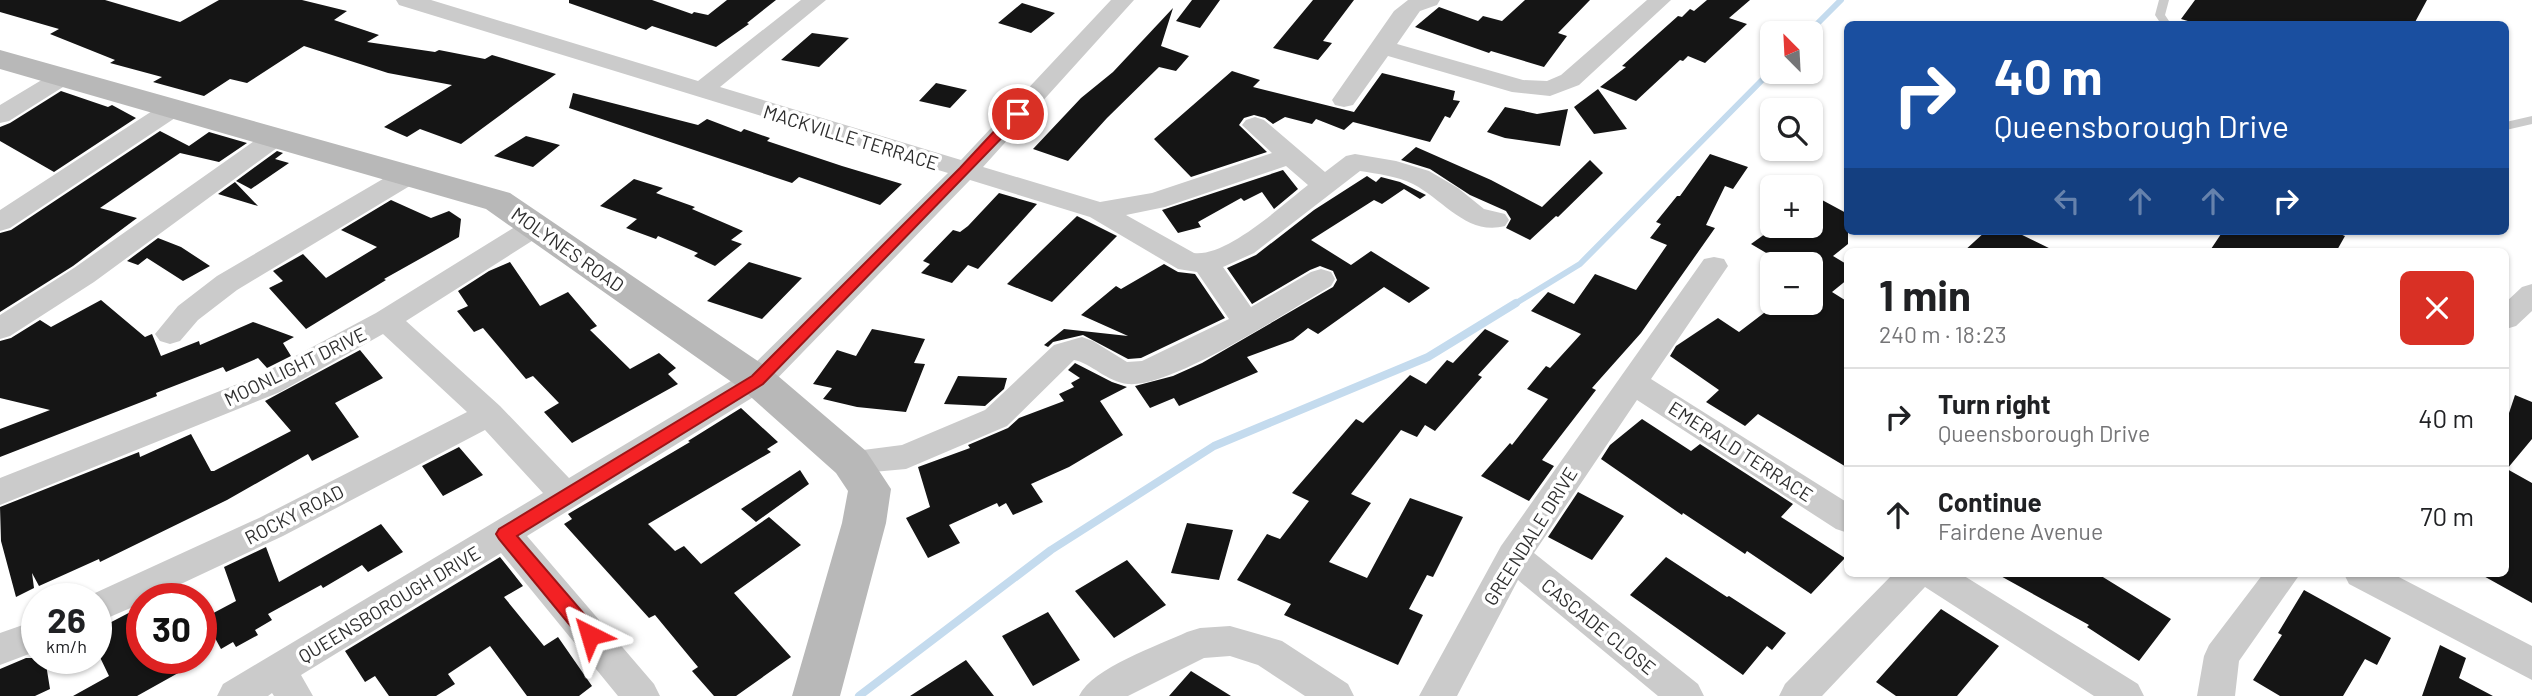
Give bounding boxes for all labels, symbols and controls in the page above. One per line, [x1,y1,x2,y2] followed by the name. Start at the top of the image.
[1760,21,1824,84] north arrow
[1760,21,1823,315] map controls
[1994,46,2102,105] text: 40 m
[1879,49,1970,140] icon: right
[988,84,1048,144] pin
[999,95,1037,133] icon: arrive
[1760,98,1823,161] button: search
[761,99,941,175] street label: MACKVILLE TERRACE
[1994,106,2289,144] text: Queensborough Drive
[1760,175,1823,238] button: +
[2048,182,2086,220] icon: left
[2121,182,2159,220] icon: ahead
[2194,182,2232,220] icon: ahead
[2267,182,2305,220] icon: right
[507,202,629,296] street label: MOLYNES ROAD
[1760,252,1823,315] button: −
[1879,269,1971,319] text: 1 min
[2400,271,2474,345] button: close
[1879,320,2007,348] text: 240 m · 18:23
[220,322,370,410] street label: MOONLIGHT DRIVE
[1938,388,2051,419] text: Turn right
[1665,396,1817,506] street label: EMERALD TERRACE
[1879,398,1917,436] icon: right
[2418,402,2474,433] text: 40 m
[1938,419,2150,447] text: Queensborough Drive
[1478,463,1582,609] street label: GREENDALE DRIVE
[241,479,347,549] street label: ROCKY ROAD
[1938,486,2042,517] text: Continue
[1879,496,1917,534] icon: ahead
[2420,500,2474,531] text: 70 m
[1938,517,2103,545] text: Fairdene Avenue
[294,541,484,667] street label: QUEENSBOROUGH DRIVE
[1537,573,1661,679] street label: CASCADE CLOSE
[126,583,217,674] speed limit sign: 30
[47,598,86,640] text: 26
[553,598,627,672] position arrow
[46,635,87,657] text: km/h

